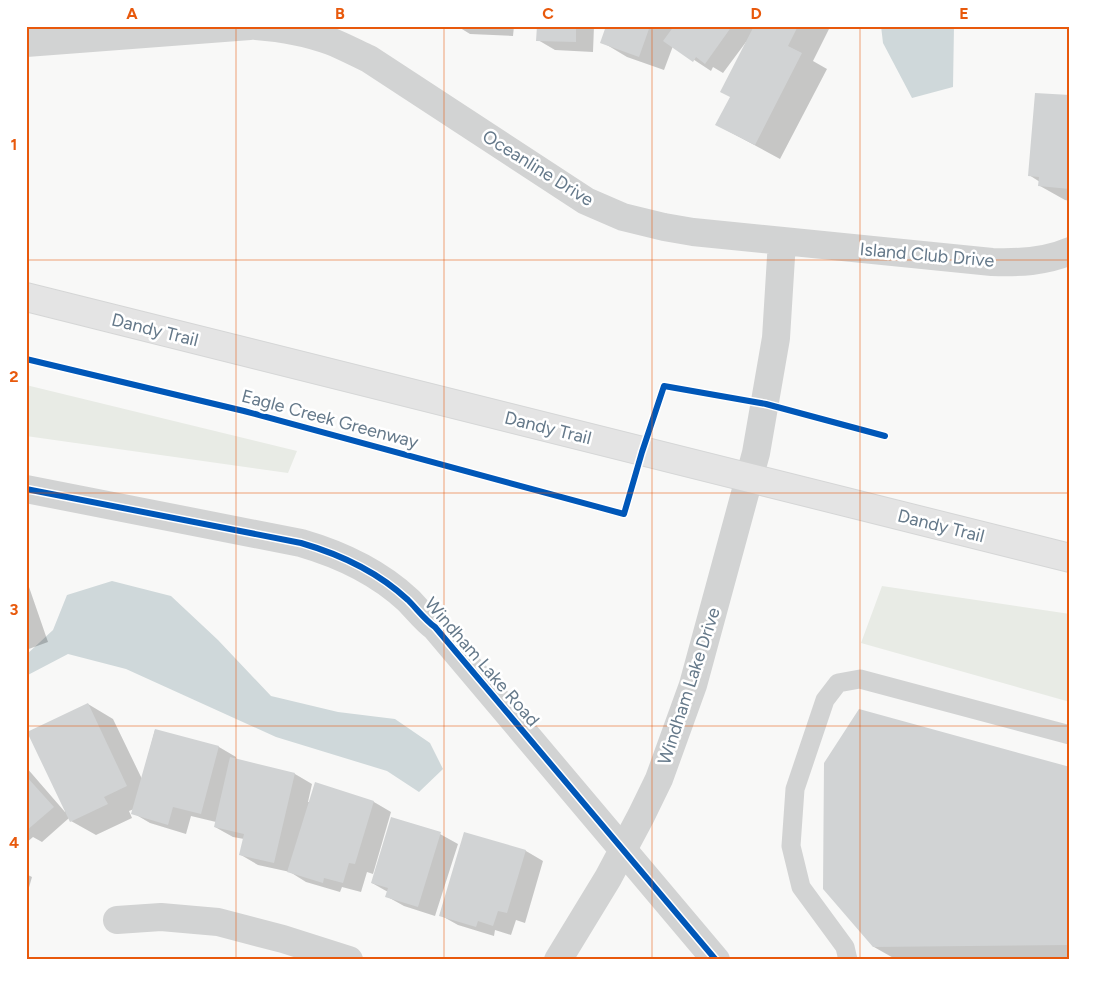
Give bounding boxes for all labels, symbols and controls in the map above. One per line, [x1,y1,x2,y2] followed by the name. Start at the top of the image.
[126,4,138,23] text: A
[335,4,345,23] text: B
[542,4,554,23] text: C
[750,4,762,23] text: D
[959,4,969,23] text: E
[478,125,598,211] street label: Oceanline Drive
[11,135,17,154] text: 1
[859,238,995,272] street label: Island Club Drive
[109,309,201,351] street label: Dandy Trail
[9,367,19,386] text: 2
[239,385,421,453] street label: Eagle Creek Greenway
[502,407,594,449] street label: Dandy Trail
[895,505,987,547] street label: Dandy Trail
[420,593,544,731] street label: Windham Lake Road
[10,600,19,619] text: 3
[653,604,725,767] street label: Windham Lake Drive
[9,833,19,852] text: 4

